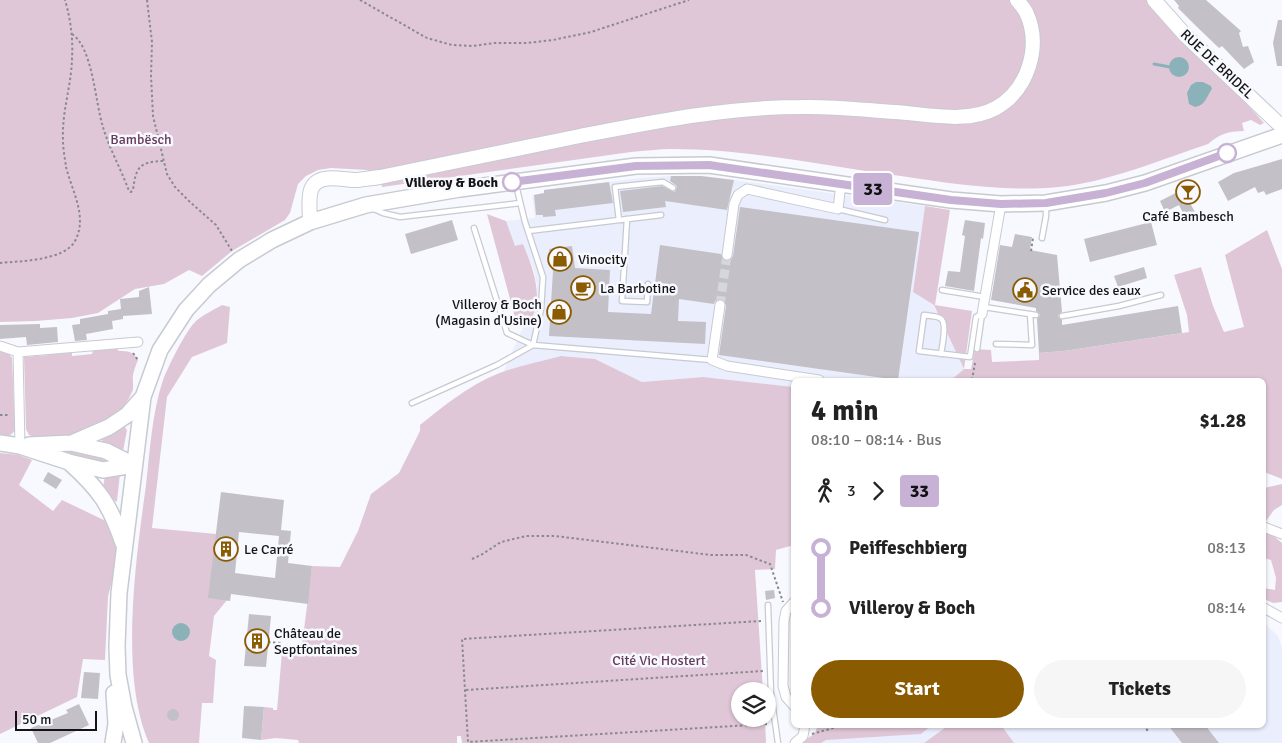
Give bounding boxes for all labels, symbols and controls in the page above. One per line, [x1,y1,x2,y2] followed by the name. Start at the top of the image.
[1177,26,1257,102] street label: RUE DE BRIDEL
[110,131,172,148] park label: Bambësch
[1217,143,1237,163] unlabelled marker
[502,172,522,192] marker: Villeroy & Boch
[850,173,896,205] line badge: 33
[405,174,498,191] place label: Villeroy & Boch
[863,178,883,200] text: 33
[1175,179,1201,205] bar icon: Café Bambesch
[1142,208,1234,225] place label: Café Bambesch
[547,246,573,272] shop icon: Vinocity
[578,251,627,268] place label: Vinocity
[570,275,596,301] cafe icon: La Barbotine
[1012,277,1038,303] public building icon: Service des eaux
[600,280,676,297] place label: La Barbotine
[1042,282,1141,299] place label: Service des eaux
[435,296,542,329] place label: Villeroy & Boch (Magasin d'Usine)
[546,299,572,325] shop icon: Villeroy & Boch (Magasin d'Usine)
[811,394,879,428] text: 4 min
[1200,409,1246,433] text: $1.28
[811,430,942,450] text: 08:10 – 08:14 · Bus
[811,477,839,505] icon: walk
[864,477,892,505] icon: forward
[910,480,929,502] text: 33
[847,481,856,501] text: 3
[213,536,239,562] building icon: Le Carré
[849,536,967,560] text: Peiffeschbierg
[1207,538,1246,558] text: 08:13
[244,541,294,558] place label: Le Carré
[849,596,975,620] text: Villeroy & Boch
[1207,598,1246,618] text: 08:14
[274,625,357,658] place label: Château de Septfontaines
[244,628,270,654] building icon: Château de Septfontaines
[612,652,706,669] park label: Cité Vic Hostert
[811,660,1024,718] button: Start
[1034,660,1246,718] button: Tickets
[731,682,776,727] map controls
[731,682,776,727] button: layers
[15,708,98,731] scale bar
[22,711,51,728] text: 50 m

